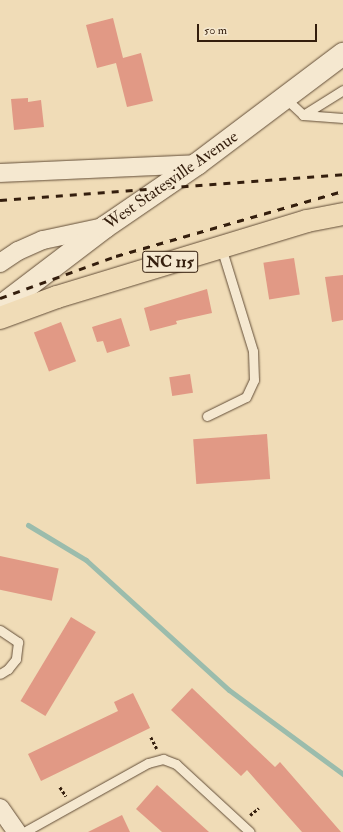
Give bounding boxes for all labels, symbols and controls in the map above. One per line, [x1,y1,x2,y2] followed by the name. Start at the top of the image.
[199,16,319,42] scale bar
[204,23,227,38] text: 50 m
[100,126,242,234] street label: West Statesville Avenue
[142,248,198,276] road number: NC 115

